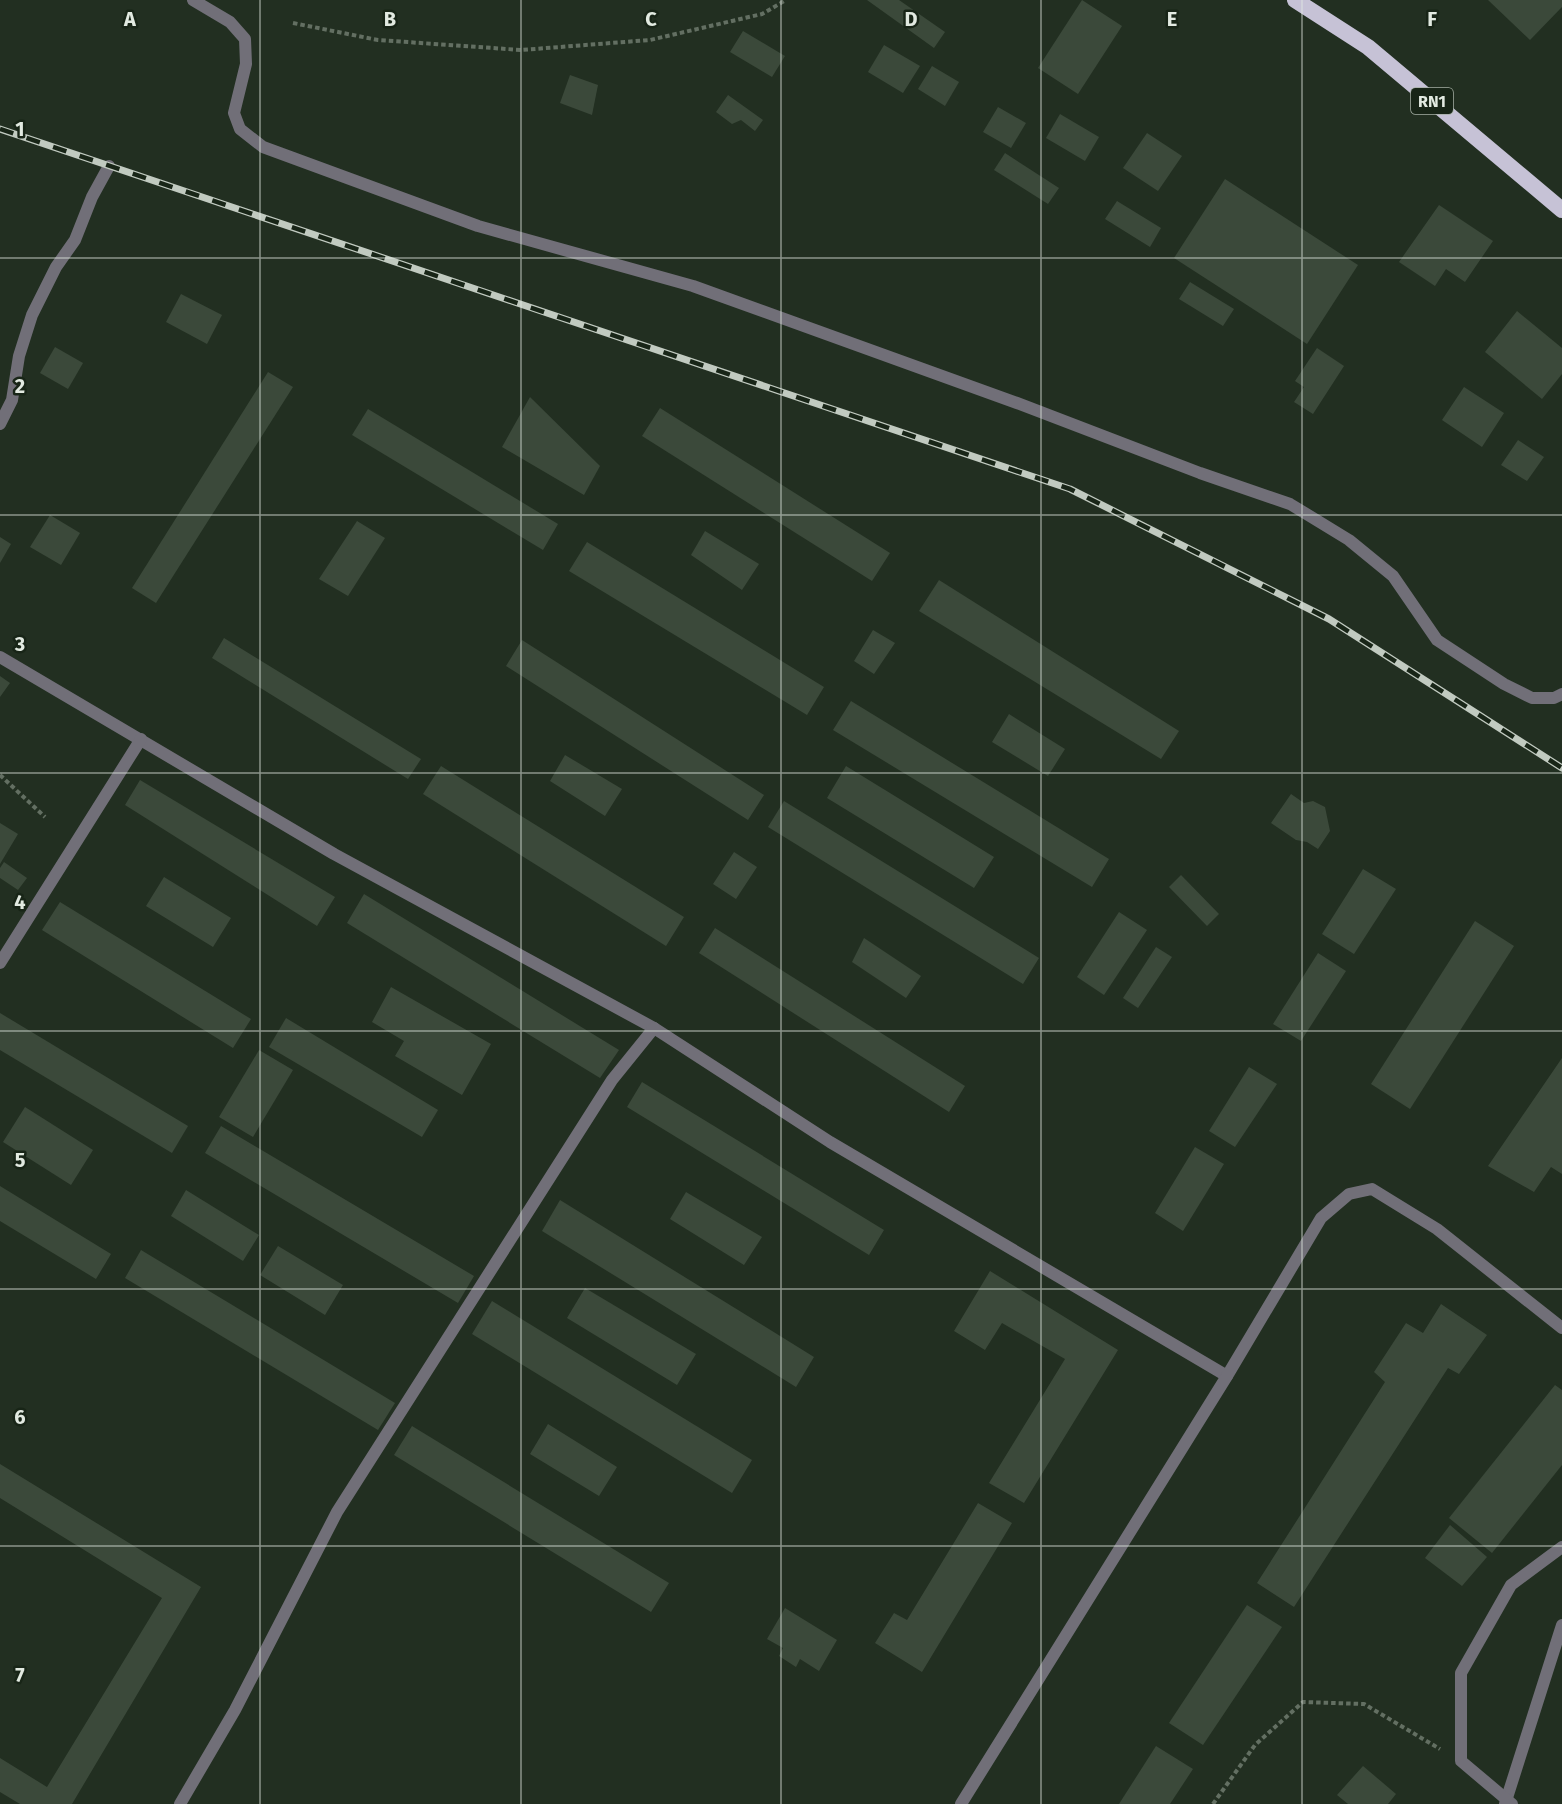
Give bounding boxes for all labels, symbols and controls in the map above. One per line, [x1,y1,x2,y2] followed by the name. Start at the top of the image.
[123,7,137,31] text: A
[384,7,396,31] text: B
[645,7,657,31] text: C
[904,7,918,31] text: D
[1167,7,1177,31] text: E
[1427,7,1437,31] text: F
[1411,88,1453,114] road number: RN1
[15,117,25,141] text: 1
[15,374,25,398] text: 2
[14,632,25,656] text: 3
[14,890,26,914] text: 4
[15,1148,26,1172] text: 5
[14,1405,26,1429] text: 6
[15,1663,25,1687] text: 7

